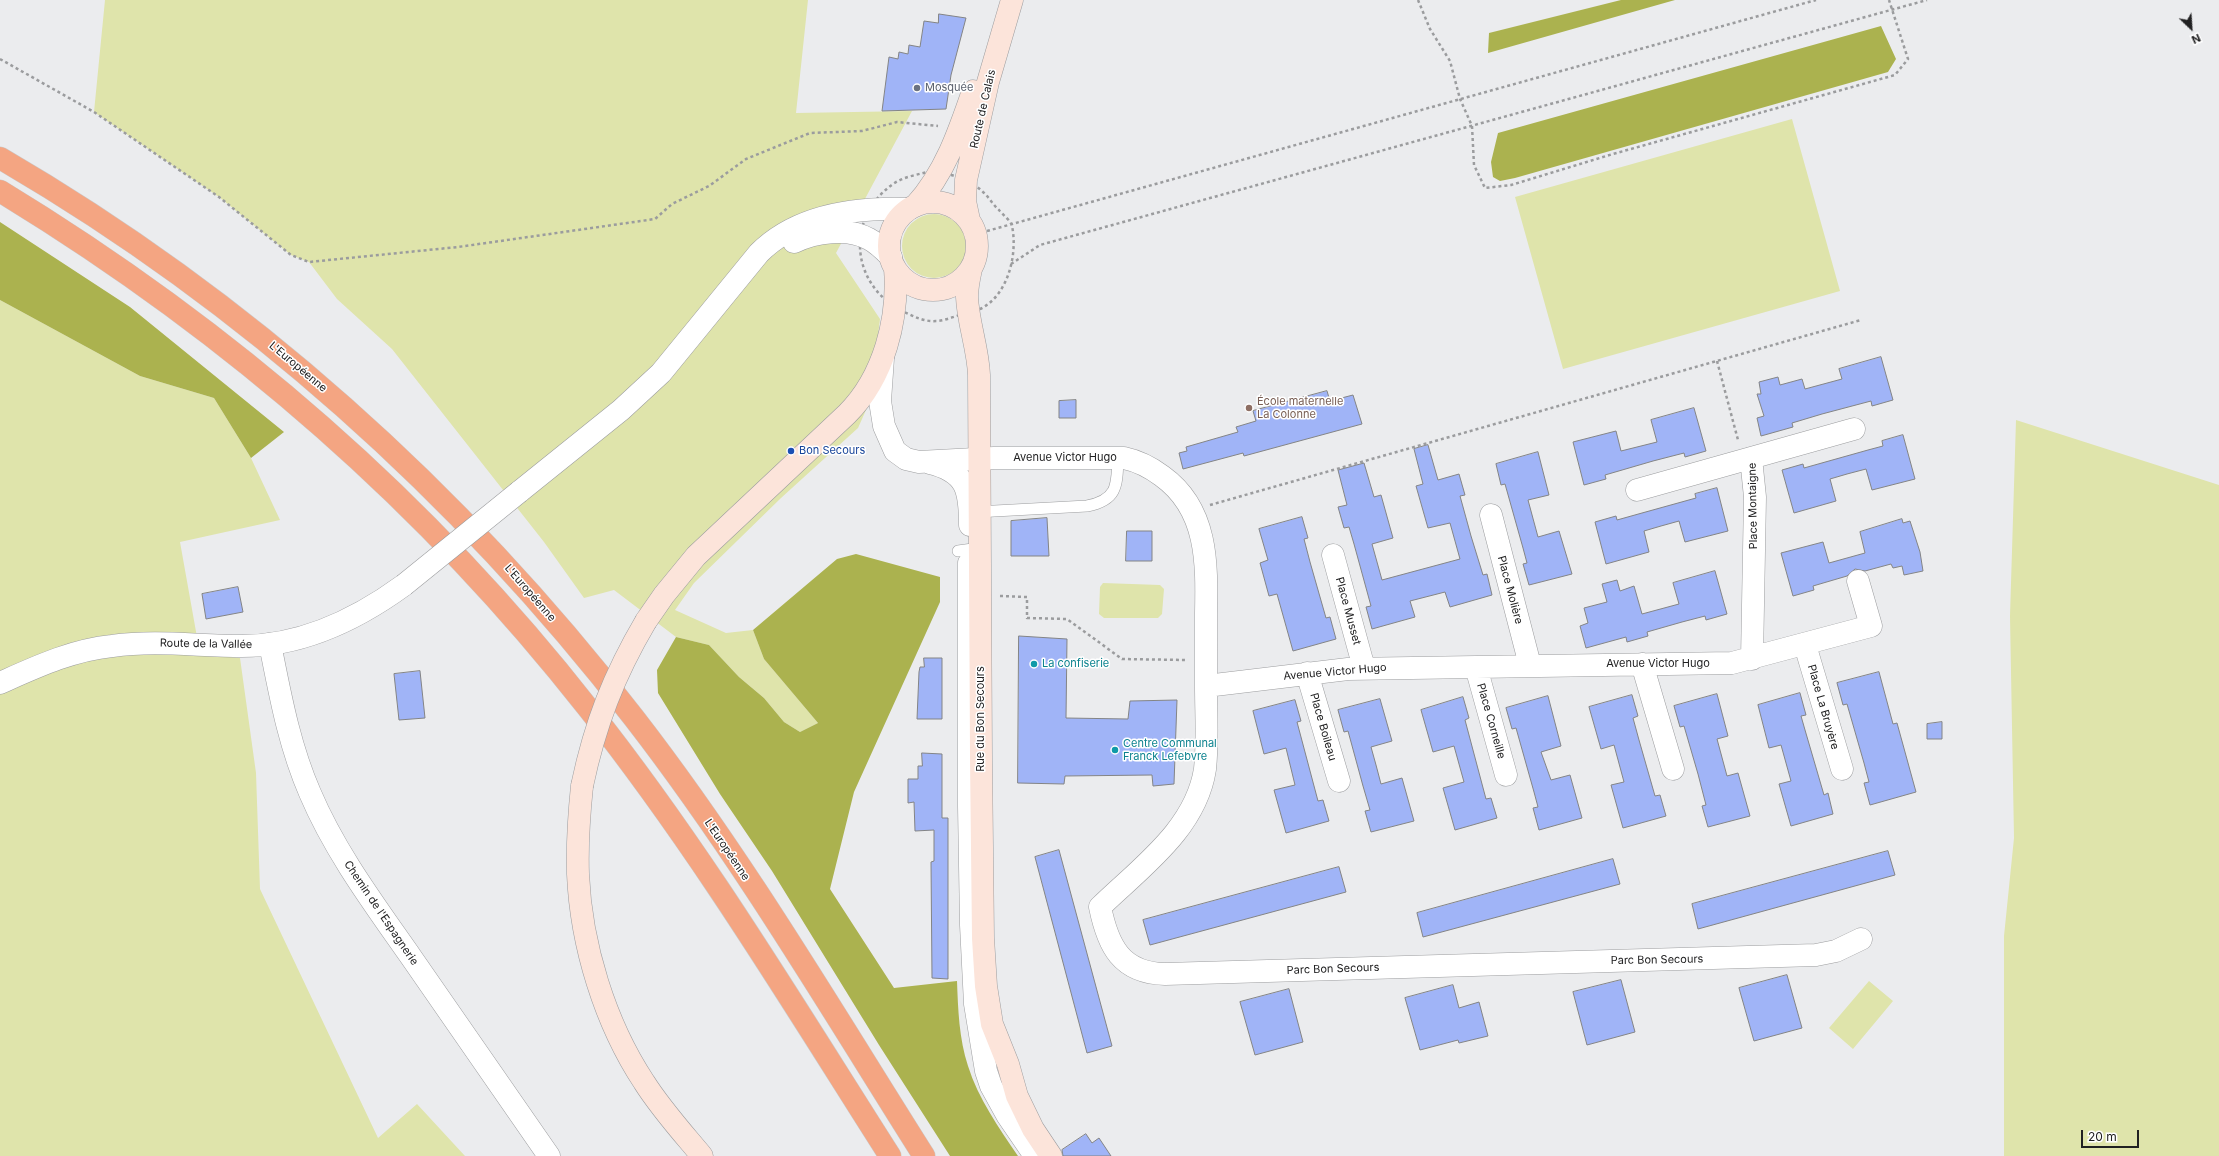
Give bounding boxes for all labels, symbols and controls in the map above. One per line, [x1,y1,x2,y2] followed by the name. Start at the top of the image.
[2171,8,2211,48] north arrow
[2189,31,2203,47] text: N
[967,68,999,150] street label: Route de Calais
[925,81,973,95] place label: Mosquée
[912,83,922,93] marker: Mosquée
[267,339,329,395] street label: L'Européenne
[1257,395,1343,421] place label: École maternelle La Colonne
[1244,403,1254,413] marker: École maternelle La Colonne
[799,444,865,458] place label: Bon Secours
[786,446,796,456] marker: Bon Secours
[1013,451,1117,465] street label: Avenue Victor Hugo
[1746,462,1760,550] street label: Place Montaigne
[1495,554,1525,626] street label: Place Molière
[502,562,558,624] street label: L'Européenne
[1333,576,1363,646] street label: Place Musset
[160,637,252,651] street label: Route de la Vallée
[1042,657,1109,671] place label: La confiserie
[1606,657,1710,671] street label: Avenue Victor Hugo
[1029,659,1039,669] marker: La confiserie
[1283,661,1387,683] street label: Avenue Victor Hugo
[1805,663,1841,751] street label: Place La Bruyère
[974,666,988,772] street label: Rue du Bon Secours
[1474,682,1508,760] street label: Place Corneille
[1307,692,1339,762] street label: Place Boileau
[1123,737,1217,763] place label: Centre Communal Franck Lefebvre
[1110,745,1120,755] marker: Centre Communal Franck Lefebvre
[702,817,752,883] street label: L'Européenne
[341,858,421,968] street label: Chemin de l'Espagnerie
[1611,953,1703,967] street label: Parc Bon Secours
[1286,961,1380,977] street label: Parc Bon Secours
[2083,1122,2141,1148] scale bar
[2088,1129,2117,1144] text: 20 m

